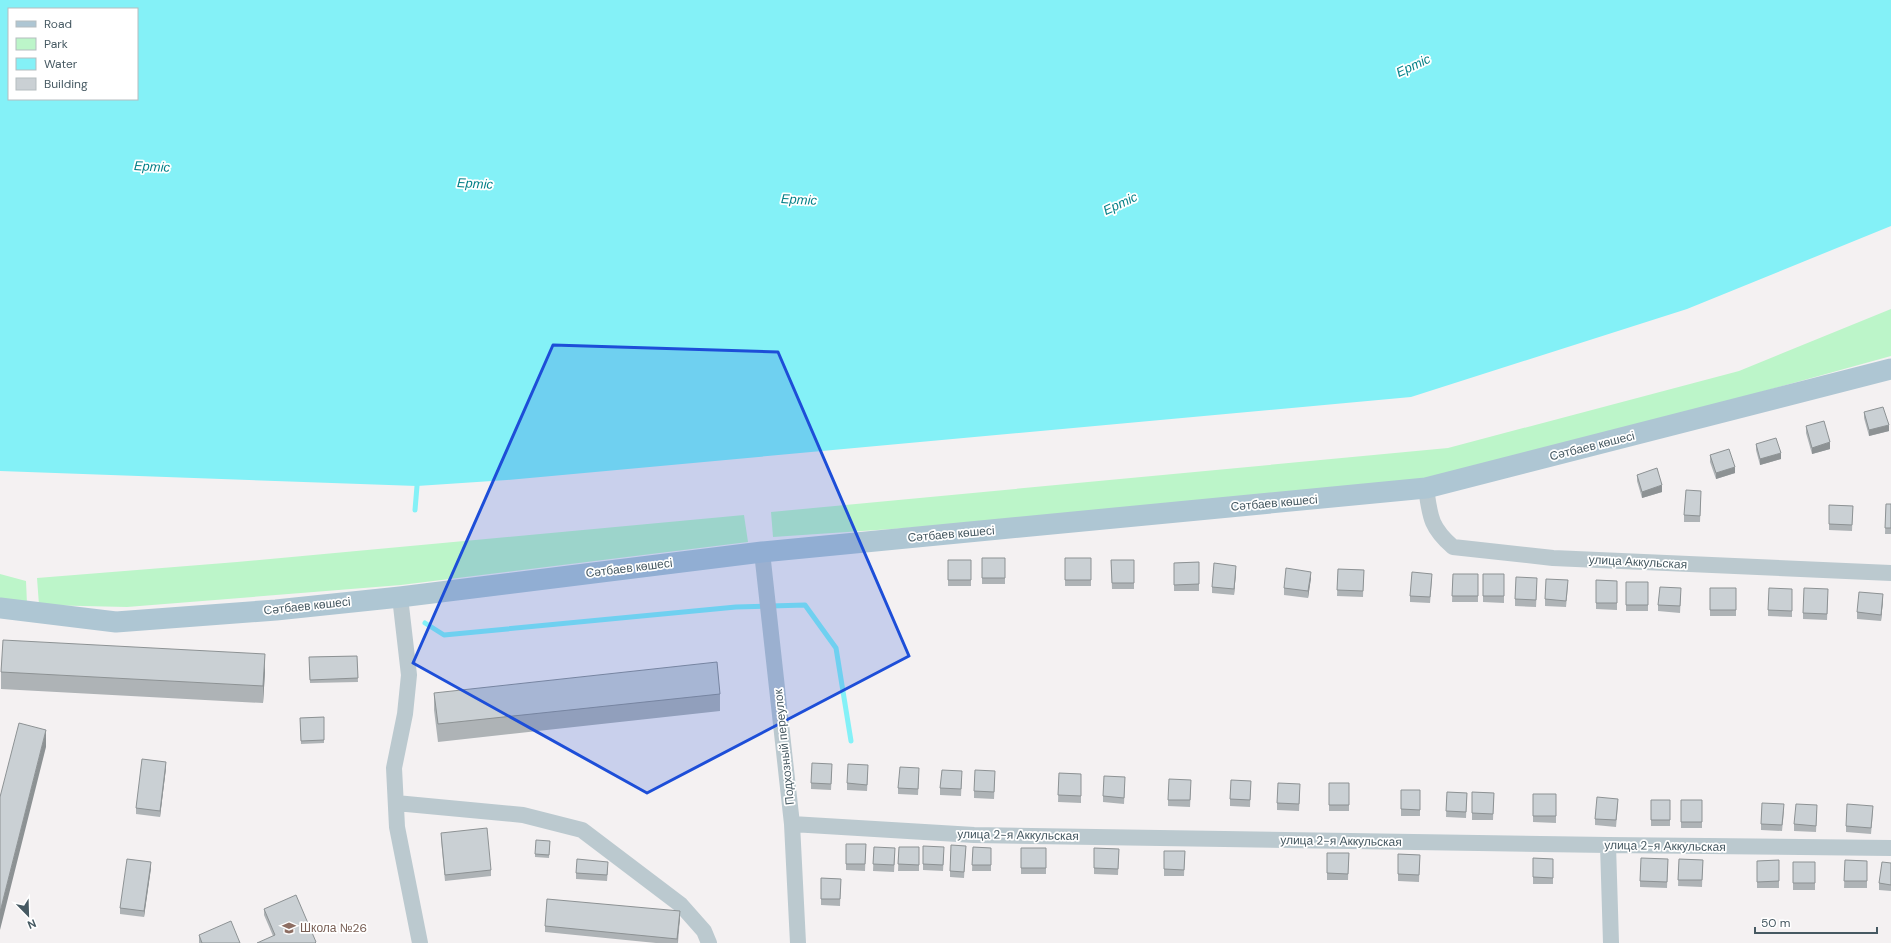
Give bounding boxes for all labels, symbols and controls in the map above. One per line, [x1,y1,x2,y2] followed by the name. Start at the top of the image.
[8,8,138,100] legend
[44,16,72,32] text: Road
[44,36,68,52] text: Park
[1393,50,1434,81] water label: Ертіс
[44,56,78,72] text: Water
[44,76,88,92] text: Building
[133,157,171,176] water label: Ертіс
[456,174,494,193] water label: Ертіс
[1100,188,1141,219] water label: Ертіс
[780,190,818,209] water label: Ертіс
[1548,428,1636,464] street label: Сәтбаев көшесі
[1230,491,1318,515] street label: Сәтбаев көшесі
[907,522,995,546] street label: Сәтбаев көшесі
[1588,551,1688,573] street label: улица Аккульская
[585,555,673,581] street label: Сәтбаев көшесі
[263,593,351,619] street label: Сәтбаев көшесі
[770,688,798,806] street label: Подхозный переулок
[957,826,1079,844] street label: улица 2-я Аккульская
[1280,832,1402,850] street label: улица 2-я Аккульская
[1604,837,1726,855] street label: улица 2-я Аккульская
[8,895,48,935] north arrow
[1755,909,1877,935] scale bar
[1761,915,1790,931] text: 50 m
[25,916,38,932] text: N
[281,920,297,936] school or university icon: Школа №26
[300,920,367,936] place label: Школа №26

